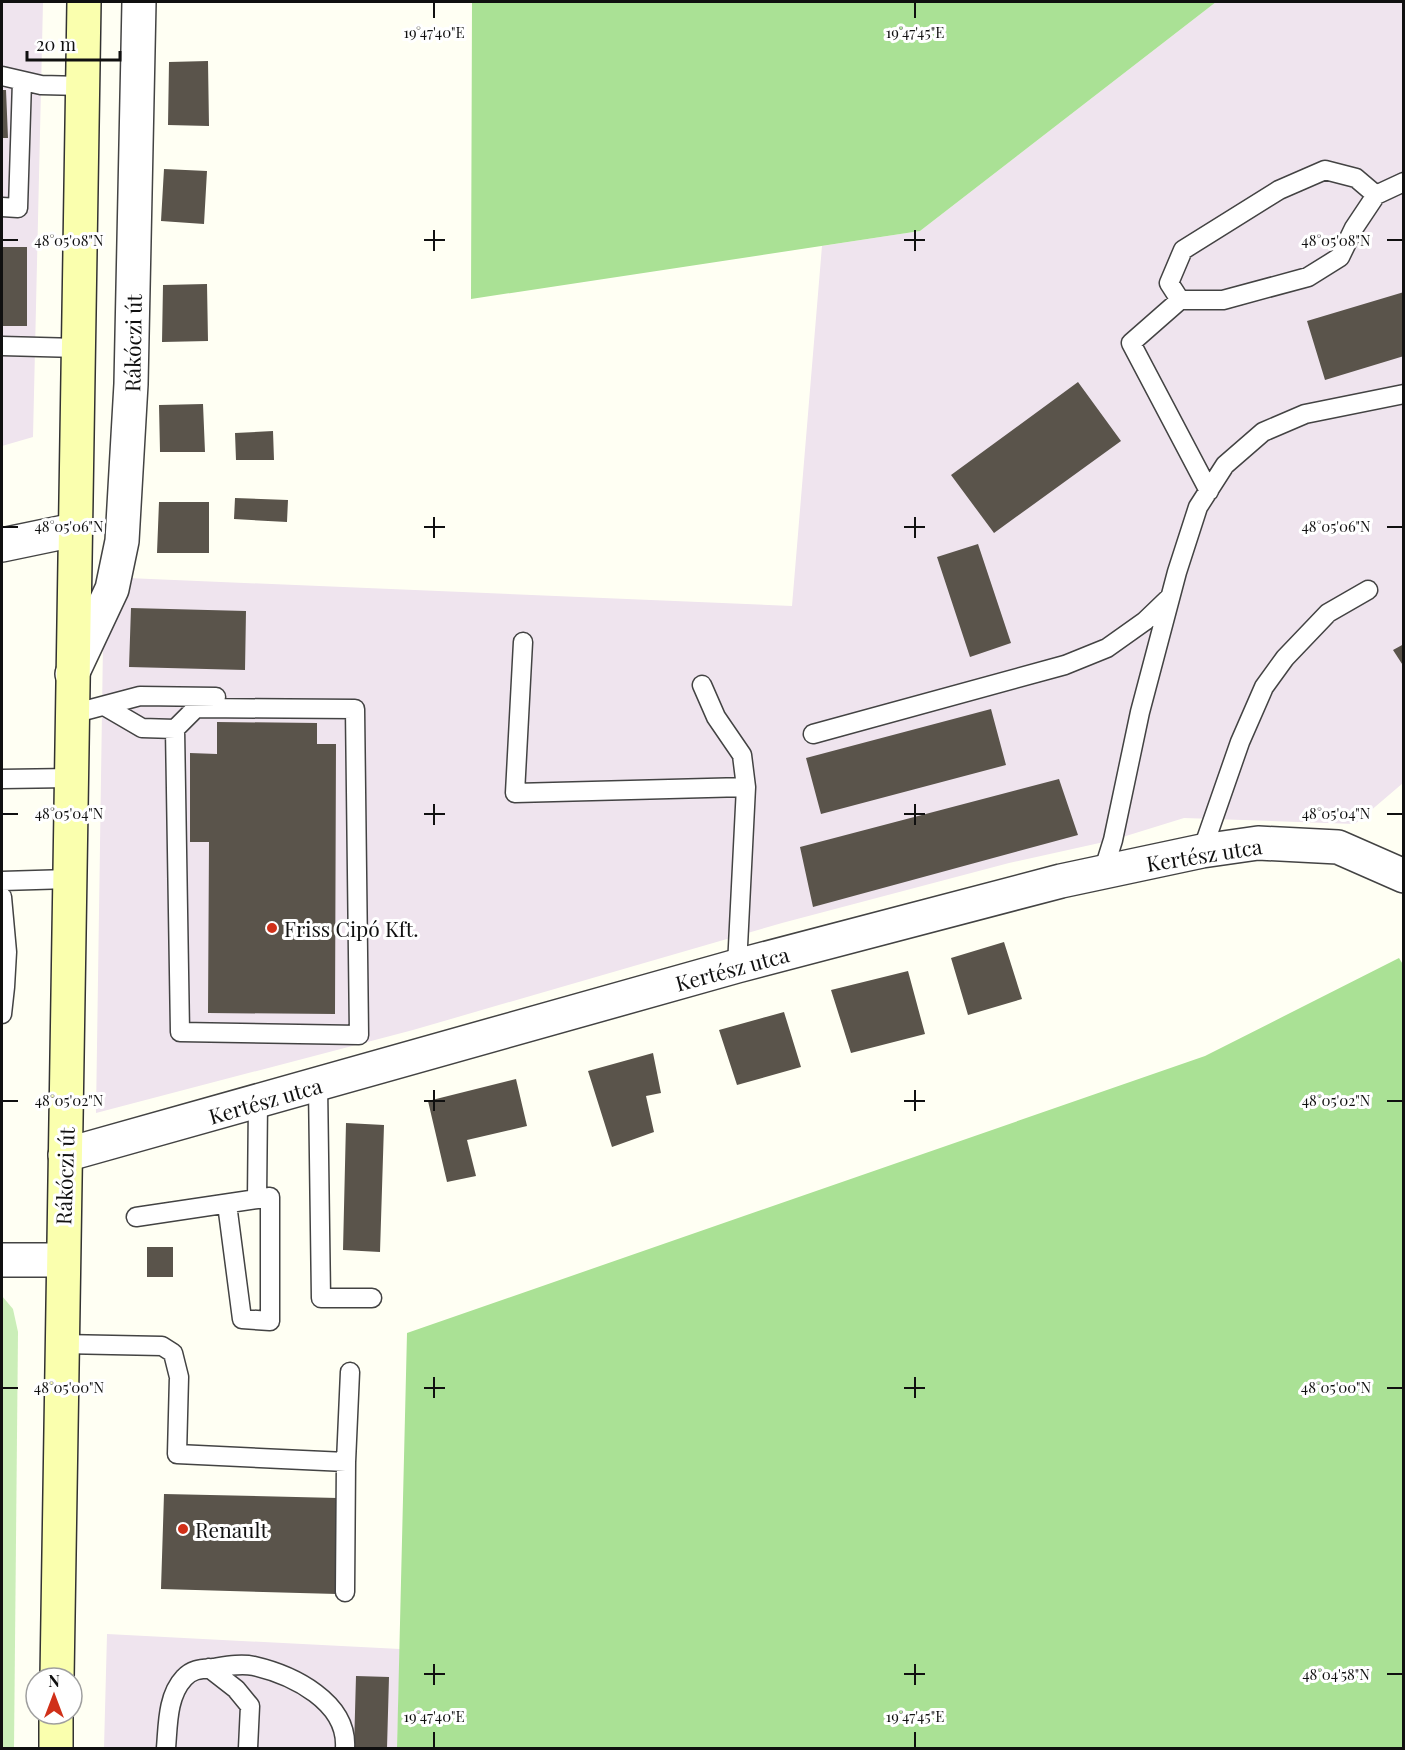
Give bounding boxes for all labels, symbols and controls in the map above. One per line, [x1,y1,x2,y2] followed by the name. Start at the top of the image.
[403,22,465,42] text: 19°47'40"E
[886,22,944,42] text: 19°47'45"E
[27,24,120,62] scale bar
[36,32,76,56] text: 20 m
[34,230,104,250] text: 48°05'08"N
[1301,230,1371,250] text: 48°05'08"N
[117,293,147,392] street label: Rákóczi út
[34,516,104,536] text: 48°05'06"N
[1301,516,1371,536] text: 48°05'06"N
[35,803,104,823] text: 48°05'04"N
[1302,803,1371,823] text: 48°05'04"N
[1144,831,1264,877] street label: Kertész utca
[284,914,418,942] place label: Friss Cipó Kft.
[265,921,279,935] marker: Friss Cipó Kft.
[672,939,793,997] street label: Kertész utca
[205,1070,325,1130] street label: Kertész utca
[35,1090,104,1110] text: 48°05'02"N
[1302,1090,1371,1110] text: 48°05'02"N
[48,1126,80,1225] street label: Rákóczi út
[34,1377,105,1397] text: 48°05'00"N
[1301,1377,1372,1397] text: 48°05'00"N
[195,1515,268,1543] place label: Renault
[176,1522,190,1536] marker: Renault
[1302,1664,1370,1684] text: 48°04'58"N
[24,1666,84,1726] north arrow
[48,1670,60,1691] text: N
[403,1706,465,1726] text: 19°47'40"E
[886,1706,944,1726] text: 19°47'45"E

